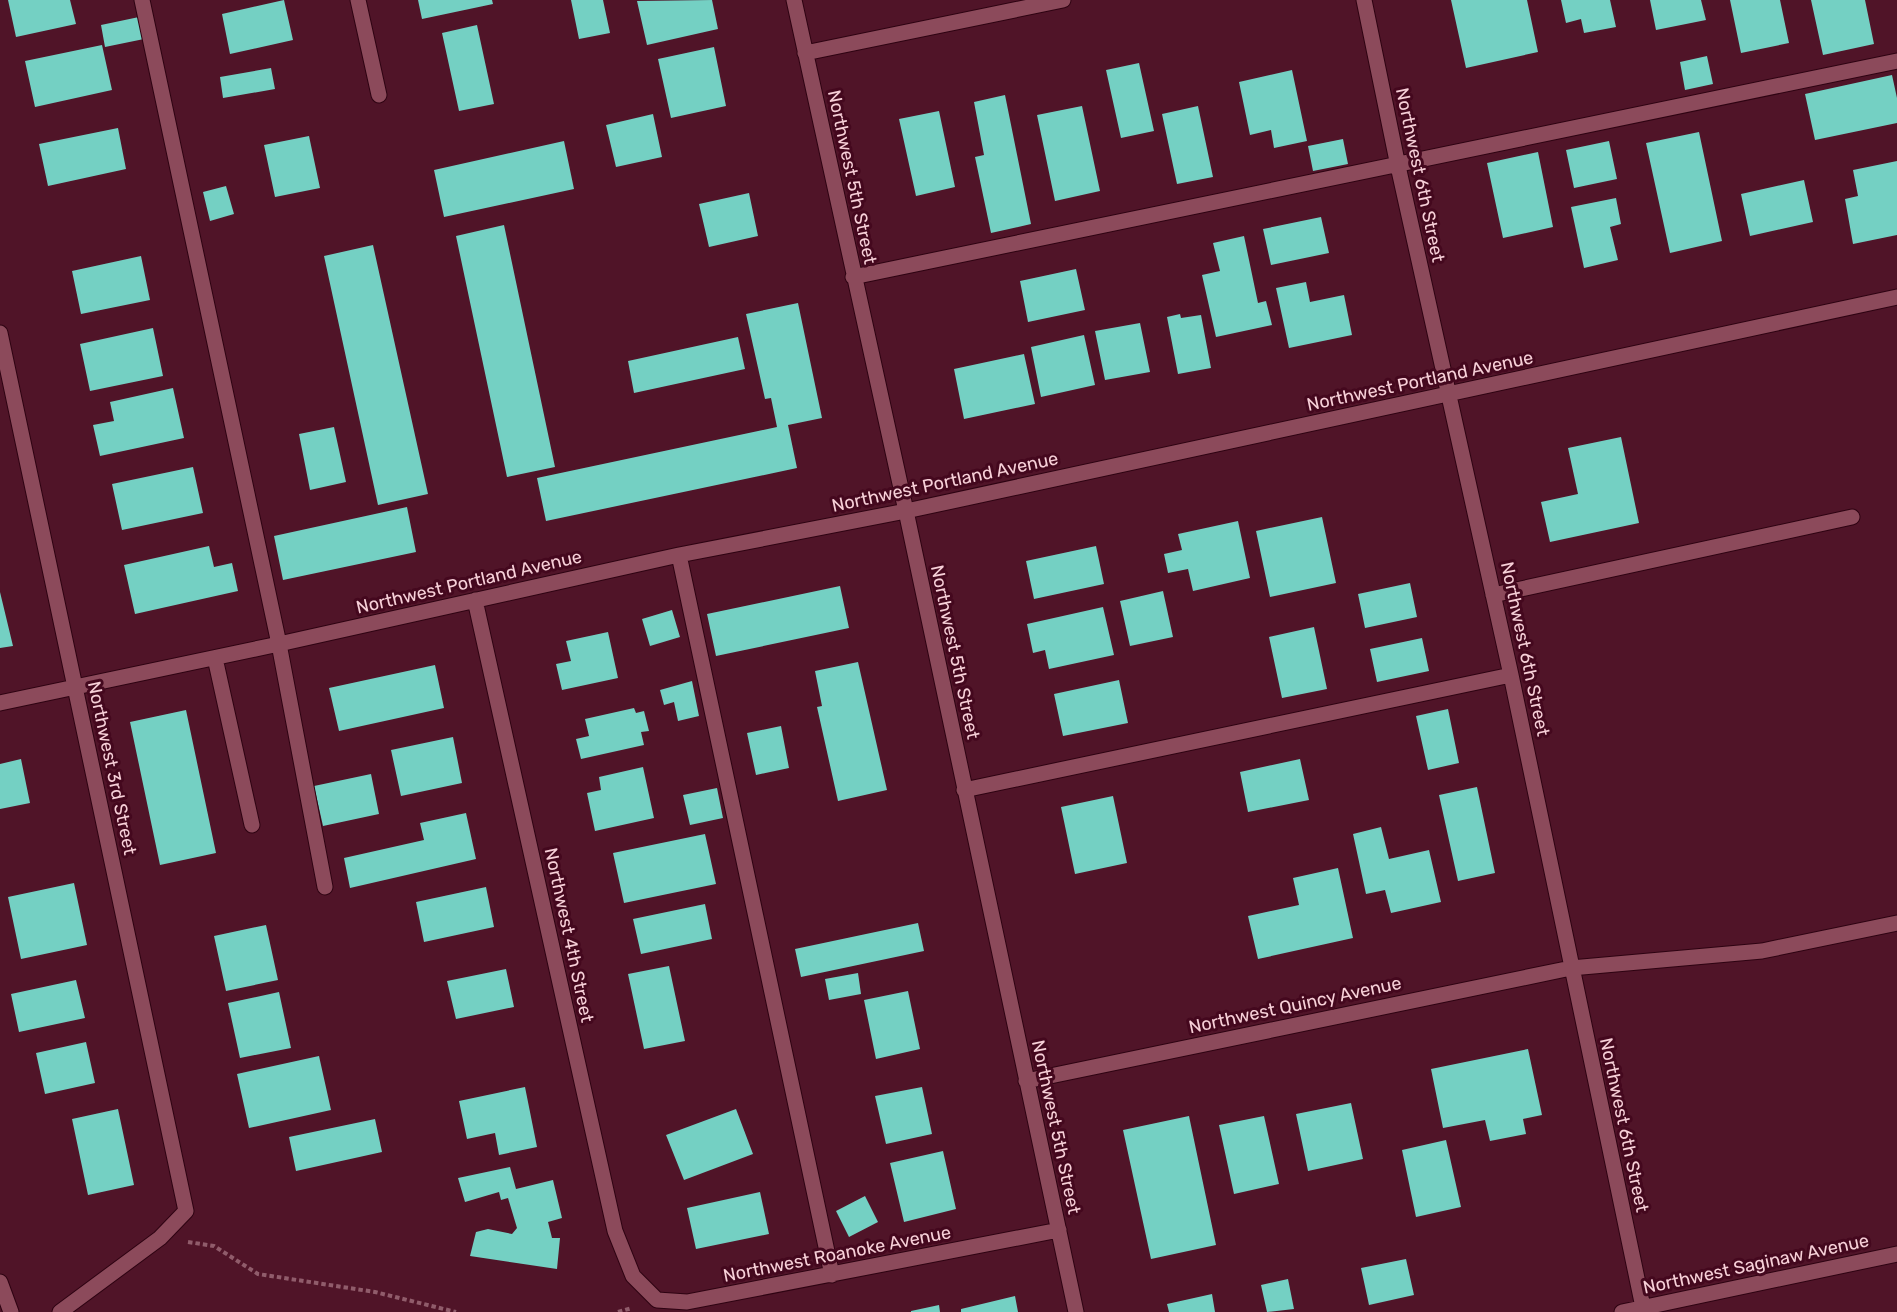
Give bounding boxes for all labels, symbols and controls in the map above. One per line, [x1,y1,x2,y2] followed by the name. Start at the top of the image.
[1391,86,1449,264] street label: Northwest 6th Street
[823,88,881,266] street label: Northwest 5th Street
[1305,346,1535,416] street label: Northwest Portland Avenue
[830,447,1060,517] street label: Northwest Portland Avenue
[354,545,584,619] street label: Northwest Portland Avenue
[1496,560,1554,738] street label: Northwest 6th Street
[926,563,984,741] street label: Northwest 5th Street
[83,679,141,857] street label: Northwest 3rd Street
[540,846,598,1024] street label: Northwest 4th Street
[1187,972,1403,1038] street label: Northwest Quincy Avenue
[1595,1036,1653,1214] street label: Northwest 6th Street
[1027,1038,1085,1216] street label: Northwest 5th Street
[721,1221,953,1287] street label: Northwest Roanoke Avenue
[1641,1229,1871,1299] street label: Northwest Saginaw Avenue

